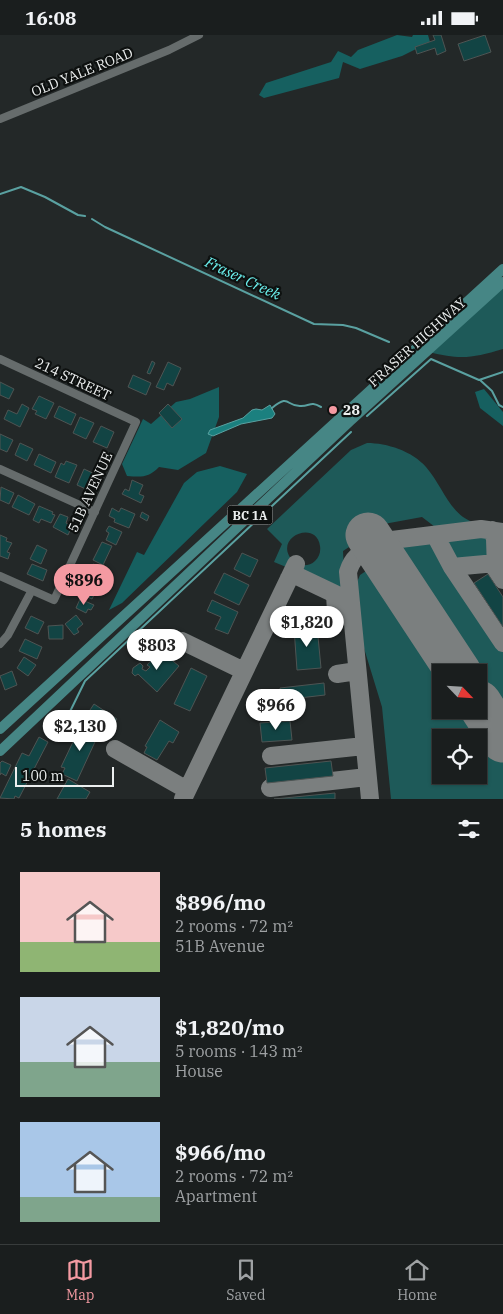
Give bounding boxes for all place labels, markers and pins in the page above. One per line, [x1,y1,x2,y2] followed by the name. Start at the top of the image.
[343,401,360,419] place label: 28
[327,404,339,416] marker: 28
[54,563,114,606] pin: $896
[266,605,348,648] pin: $1,820
[127,629,187,671] pin: $803
[246,689,306,731] pin: $966
[39,709,121,752] pin: $2,130

